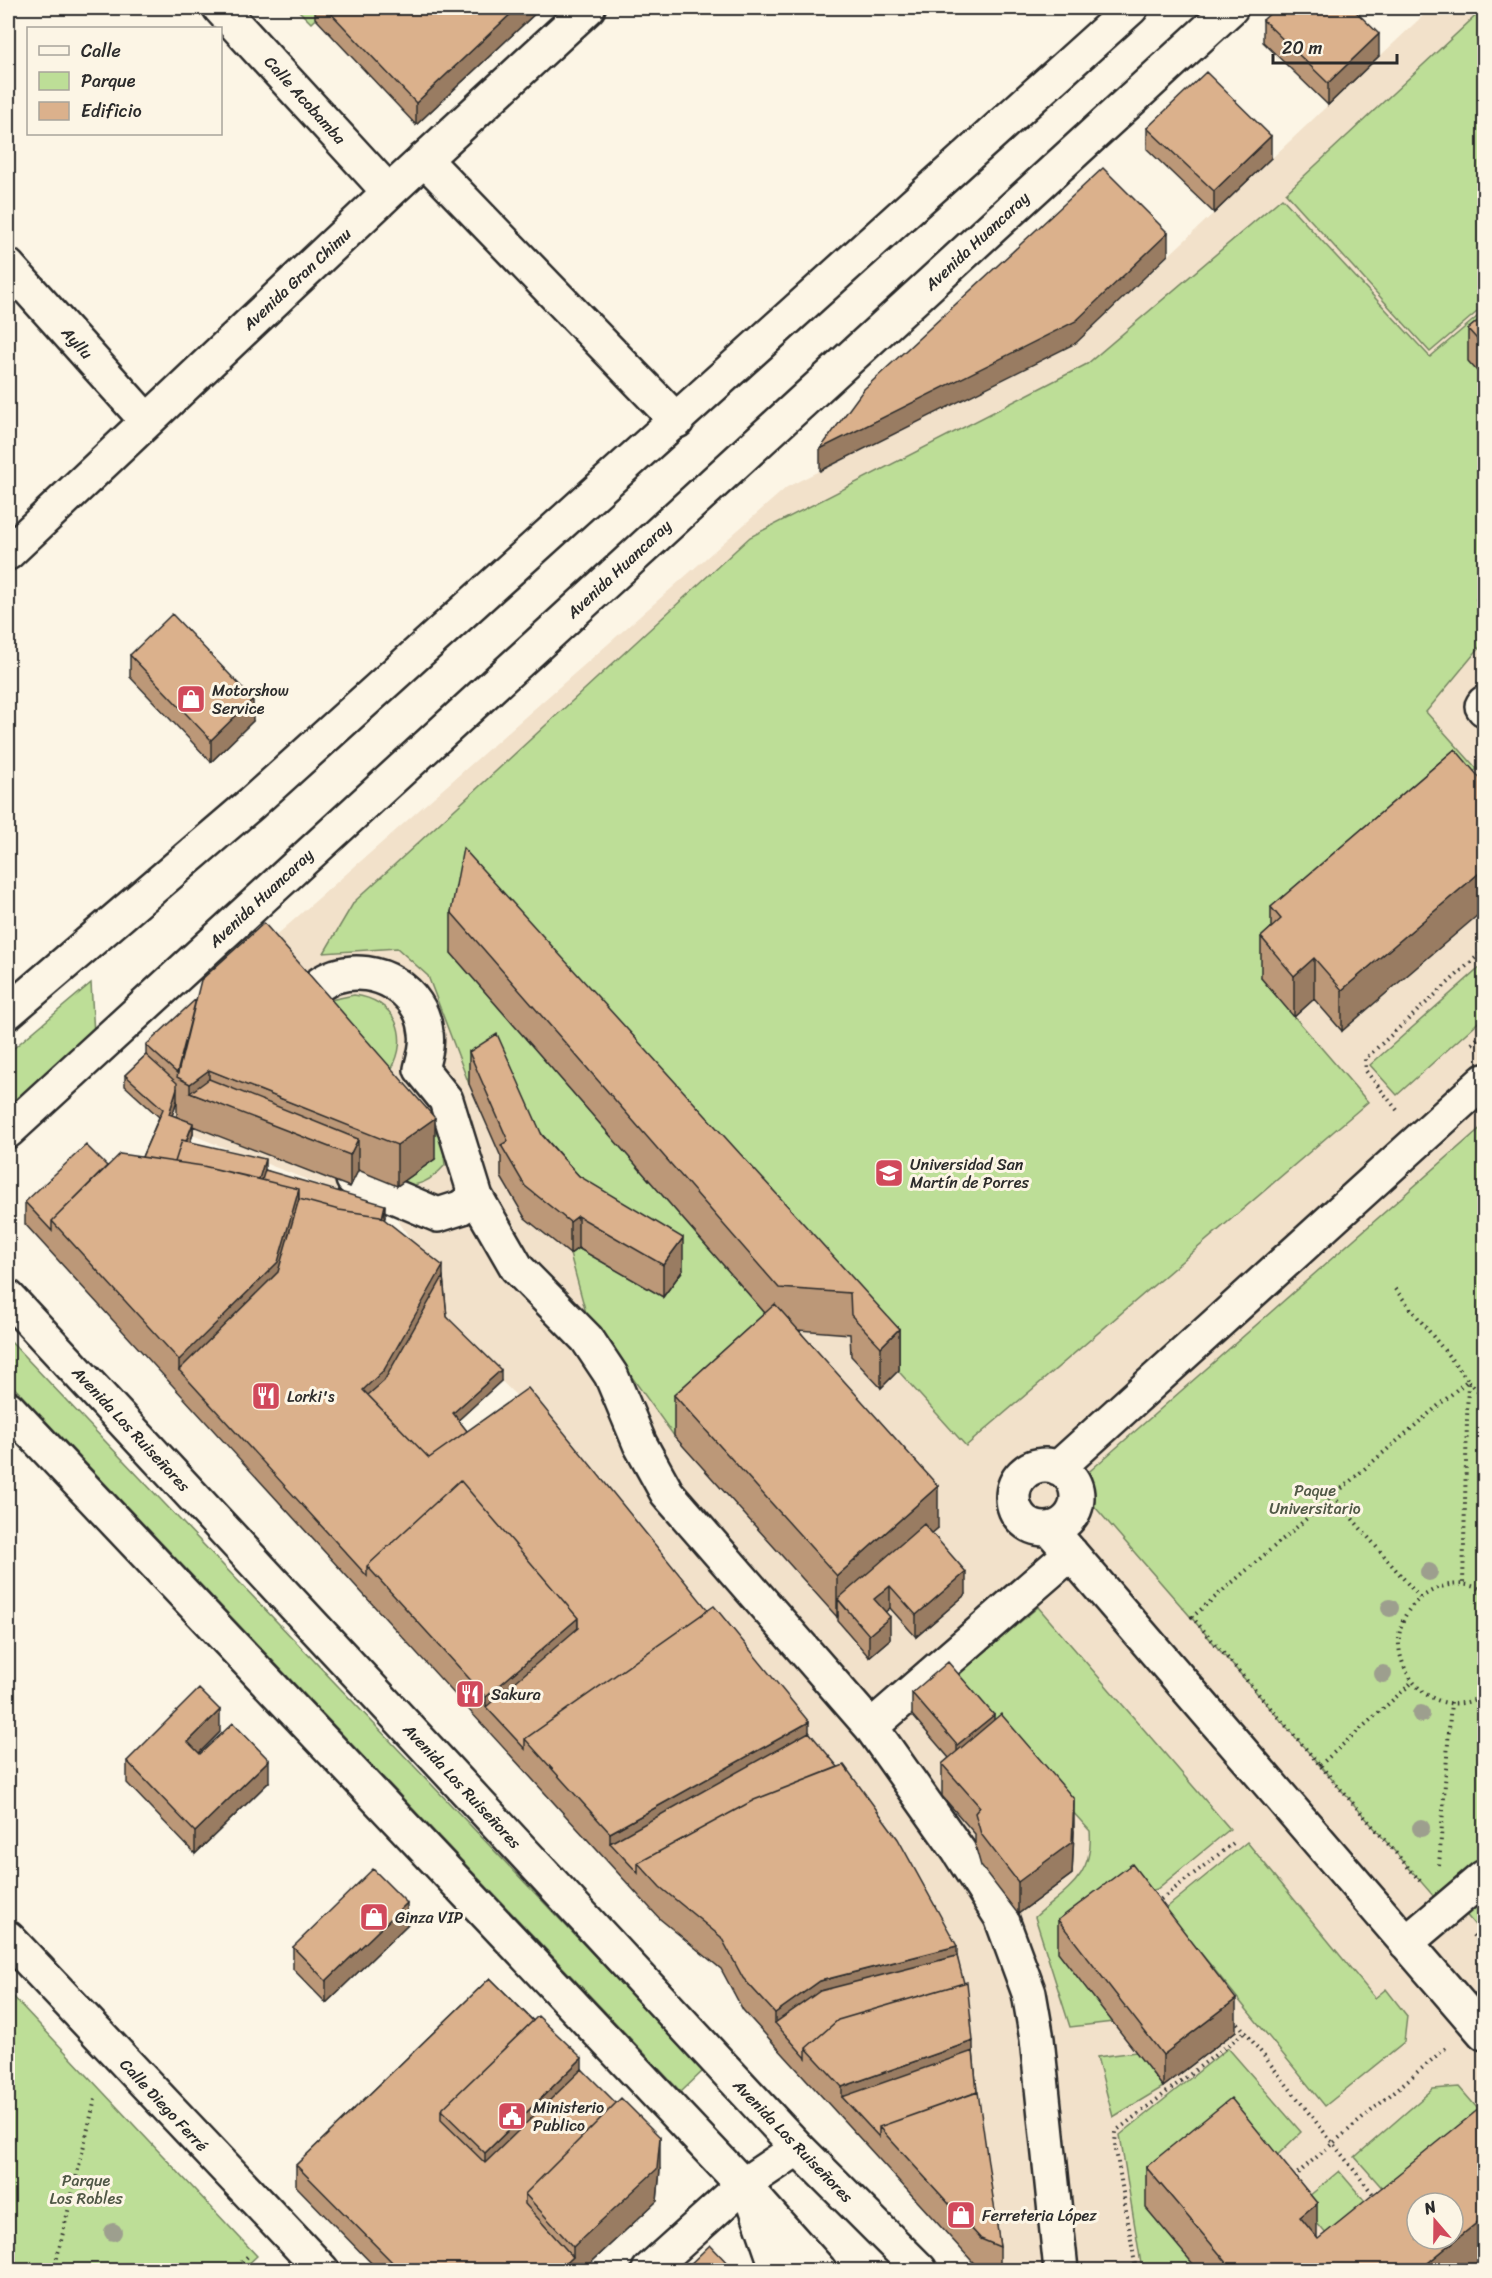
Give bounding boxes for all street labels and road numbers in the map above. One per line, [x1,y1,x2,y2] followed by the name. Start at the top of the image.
[257,49,354,152] street label: Calle Acobamba
[917,184,1037,298] street label: Avenida Huancaray
[235,220,359,338] street label: Avenida Gran Chimu
[53,319,100,367] street label: Ayllu
[559,512,679,626] street label: Avenida Huancaray
[201,841,321,955] street label: Avenida Huancaray
[64,1359,198,1499] street label: Avenida Los Ruiseñores
[395,1716,529,1856] street label: Avenida Los Ruiseñores
[113,2051,215,2159] street label: Calle Diego Ferré
[725,2071,861,2210] street label: Avenida Los Ruiseñores

